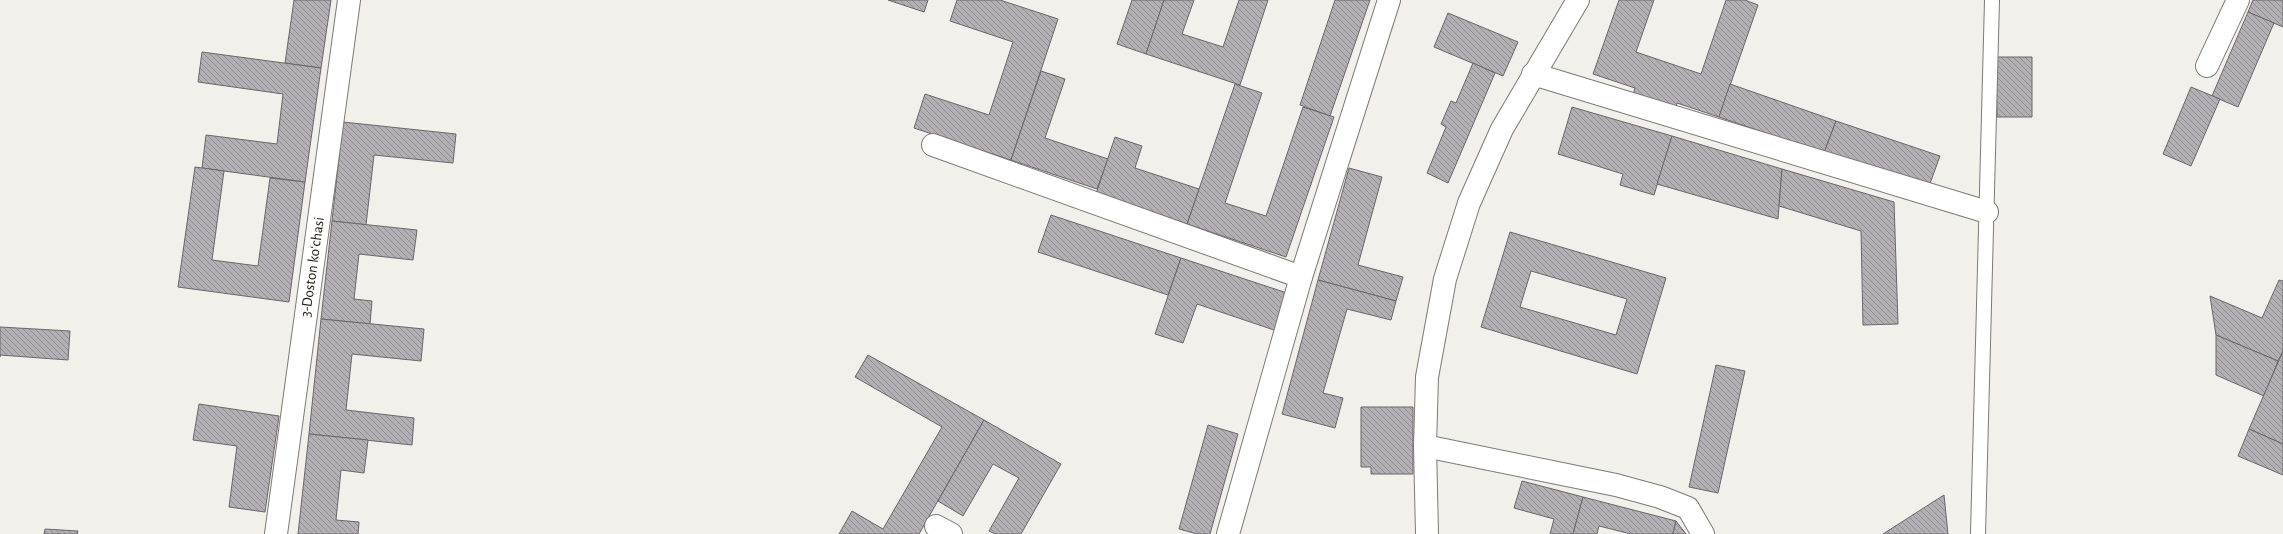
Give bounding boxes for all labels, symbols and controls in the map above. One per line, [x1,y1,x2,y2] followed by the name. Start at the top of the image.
[298,216,327,318] street label: 3-Doston koʻchasi

